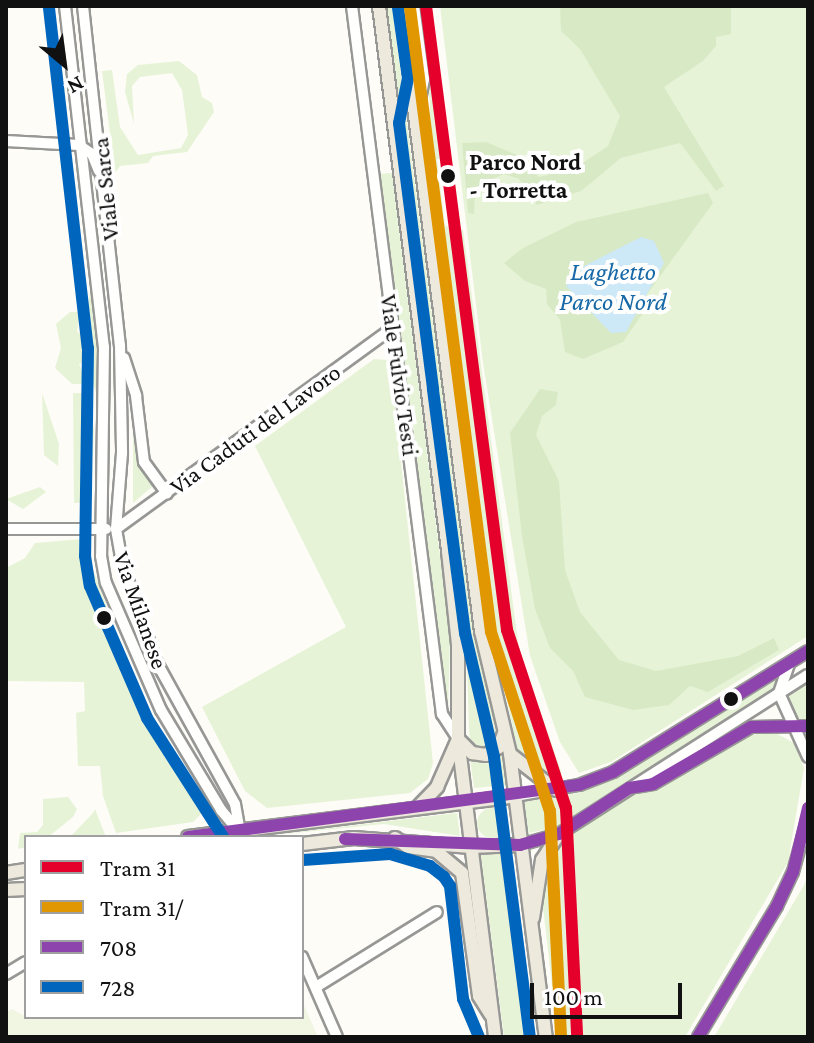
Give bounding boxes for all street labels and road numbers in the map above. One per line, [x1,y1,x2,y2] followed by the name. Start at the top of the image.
[85,136,125,242] street label: Viale Sarca
[374,292,426,458] street label: Viale Fulvio Testi
[164,357,346,501] street label: Via Caduti del Lavoro
[107,548,175,672] street label: Via Milanese

